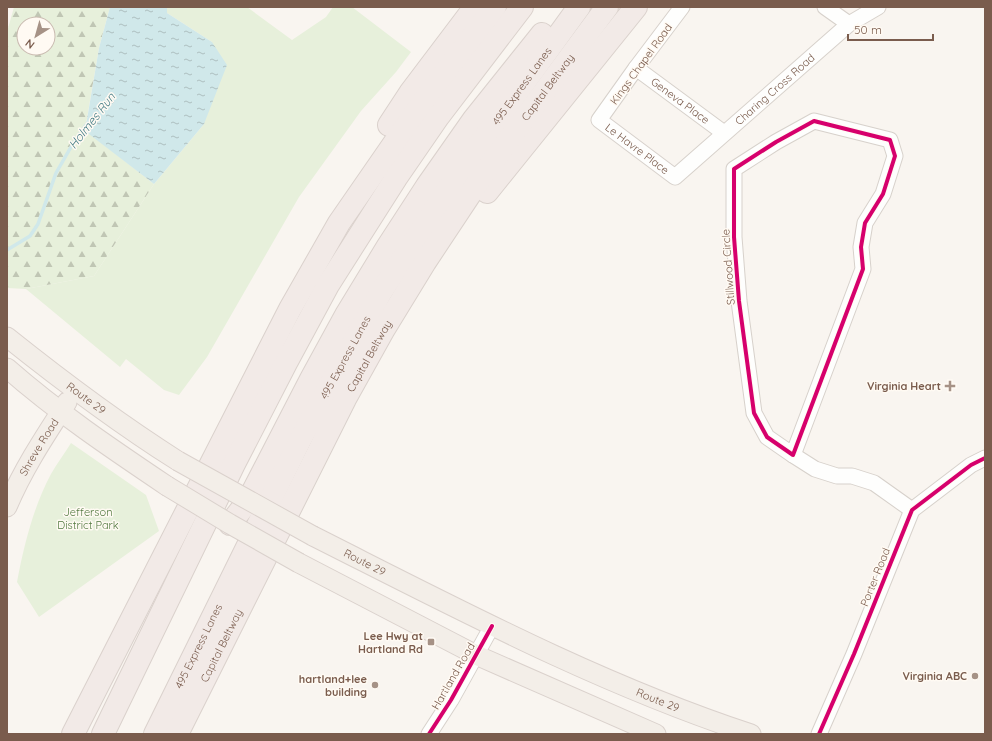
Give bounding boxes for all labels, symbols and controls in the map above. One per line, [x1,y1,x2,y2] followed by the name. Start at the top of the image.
[16,16,56,56] north arrow
[848,16,933,42] scale bar
[607,21,675,107] street label: Kings Chapel Road
[854,22,882,37] text: 50 m
[23,36,37,52] text: N
[489,44,555,128] street label: 495 Express Lanes
[518,51,577,124] street label: Capital Beltway
[732,51,817,128] street label: Charing Cross Road
[648,74,712,127] street label: Geneva Place
[65,89,119,152] water label: Holmes Run
[602,120,672,177] street label: Le Havre Place
[718,228,738,306] street label: Stillwood Circle
[317,313,374,401] street label: 495 Express Lanes
[343,318,395,394] street label: Capital Beltway
[64,379,109,417] street label: Route 29
[867,379,941,393] place label: Virginia Heart
[944,380,956,392] marker: Virginia Heart
[16,416,62,478] street label: Shreve Road
[57,505,119,532] park label: Jefferson District Park
[341,546,388,579] street label: Route 29
[857,546,893,608] street label: Porter Road
[172,601,225,691] street label: 495 Express Lanes
[197,607,246,684] street label: Capital Beltway
[358,629,423,656] place label: Lee Hwy at Hartland Rd
[426,637,436,647] marker: Lee Hwy at Hartland Rd
[428,640,478,712] street label: Hartland Road
[902,669,967,683] place label: Virginia ABC
[970,671,980,681] marker: Virginia ABC
[299,672,368,699] place label: hartland+lee building
[370,680,380,690] marker: hartland+lee building
[634,685,682,715] street label: Route 29

